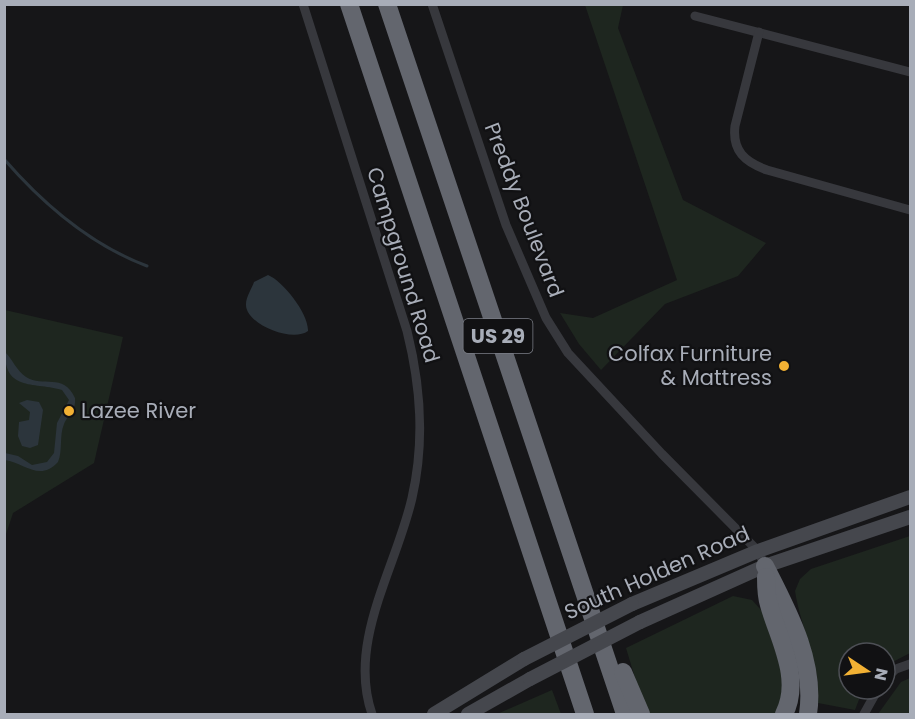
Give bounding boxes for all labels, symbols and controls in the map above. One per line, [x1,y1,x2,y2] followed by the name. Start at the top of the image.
[478,118,571,301] street label: Preddy Boulevard
[360,164,447,366] street label: Campground Road
[464,319,532,353] road number: US 29
[608,339,772,392] place label: Colfax Furniture & Mattress
[777,359,791,373] marker: Colfax Furniture & Mattress
[81,396,196,425] place label: Lazee River
[62,404,76,418] marker: Lazee River
[560,519,754,626] street label: South Holden Road
[837,641,897,701] north arrow
[869,666,894,683] text: N

